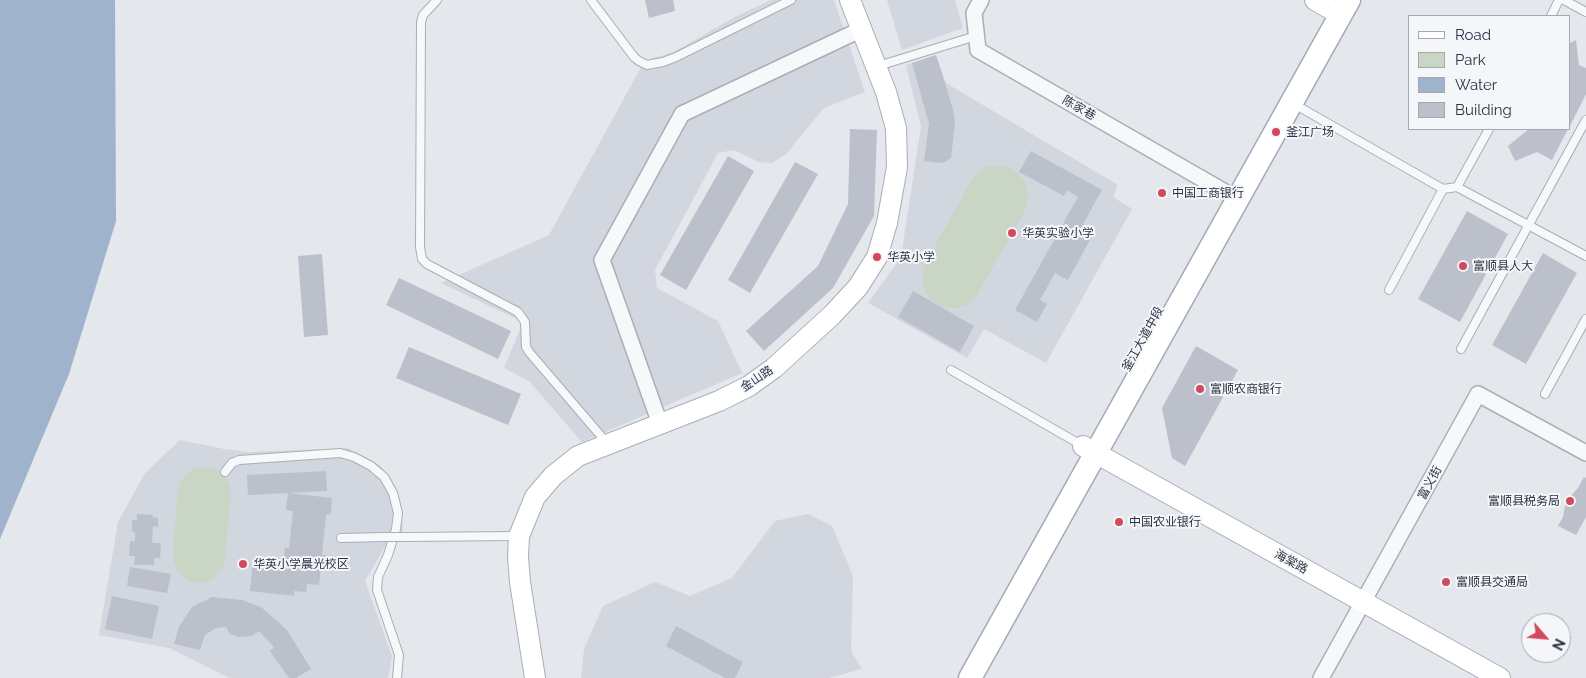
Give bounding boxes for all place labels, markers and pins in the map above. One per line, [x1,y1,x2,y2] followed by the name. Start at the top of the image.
[1286,125,1334,139] place label: 釜江广场
[1270,126,1282,138] marker: 釜江广场
[1172,186,1244,200] place label: 中国工商银行
[1156,187,1168,199] marker: 中国工商银行
[1022,226,1094,240] place label: 华英实验小学
[1006,227,1018,239] marker: 华英实验小学
[887,250,935,264] place label: 华英小学
[871,251,883,263] marker: 华英小学
[1473,259,1533,273] place label: 富顺县人大
[1457,260,1469,272] marker: 富顺县人大
[1210,382,1282,396] place label: 富顺农商银行
[1194,383,1206,395] marker: 富顺农商银行
[1488,494,1560,508] place label: 富顺县税务局
[1564,495,1576,507] marker: 富顺县税务局
[1129,515,1201,529] place label: 中国农业银行
[1113,516,1125,528] marker: 中国农业银行
[253,557,349,571] place label: 华英小学晨光校区
[237,558,249,570] marker: 华英小学晨光校区
[1456,575,1528,589] place label: 富顺县交通局
[1440,576,1452,588] marker: 富顺县交通局

